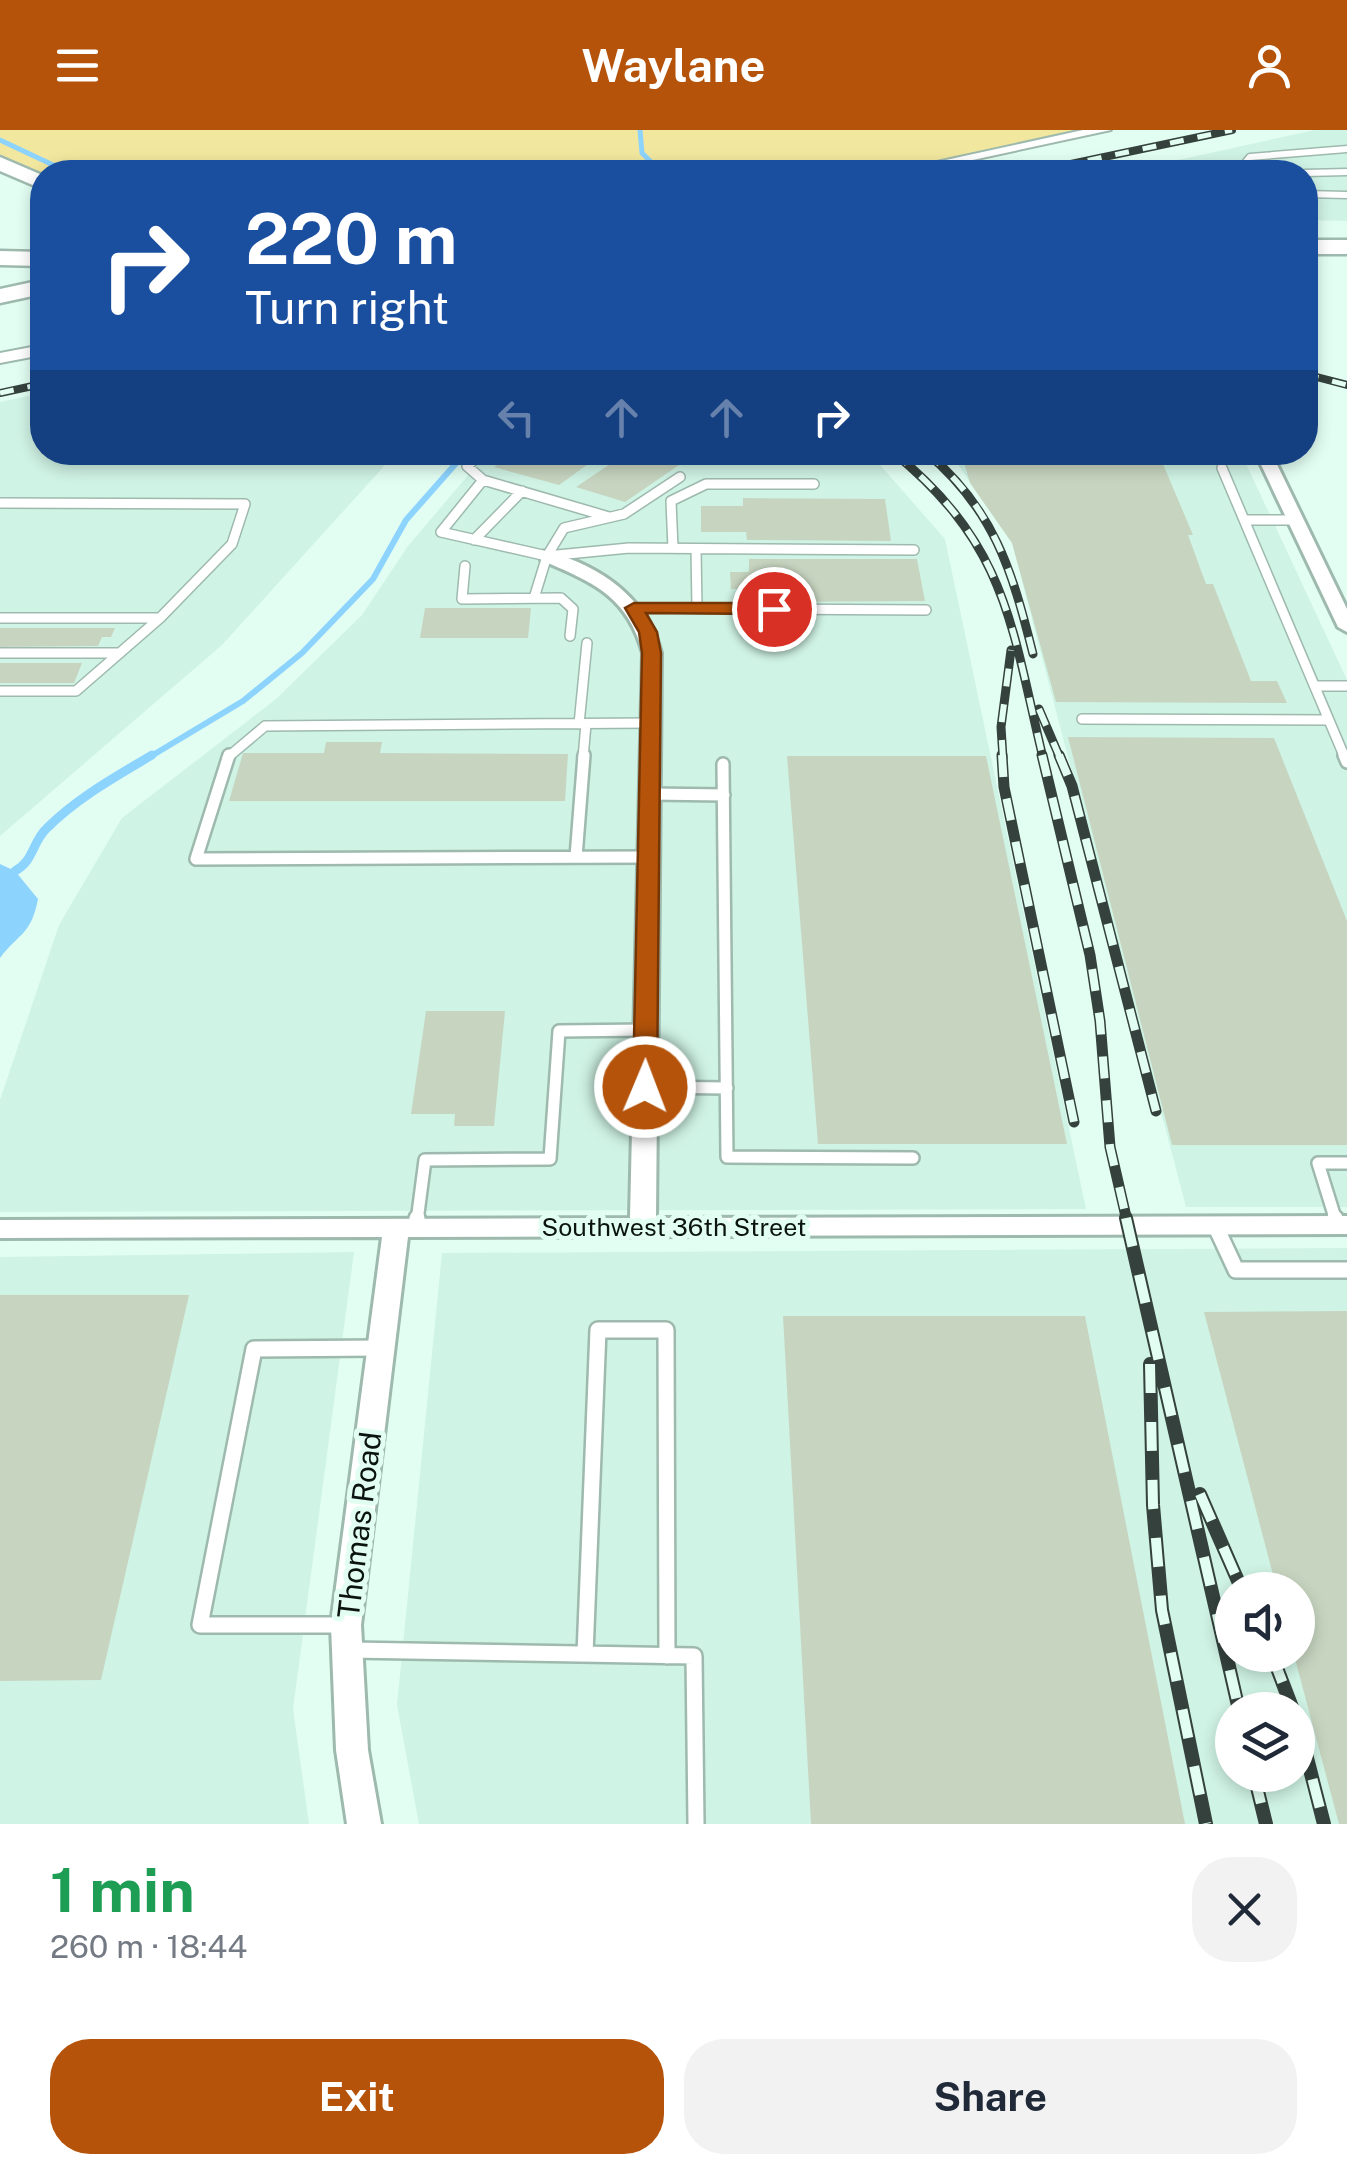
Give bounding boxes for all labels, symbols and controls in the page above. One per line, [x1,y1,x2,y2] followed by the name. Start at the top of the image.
[50,38,105,93] icon: menu
[1242,38,1297,93] icon: person
[582,39,765,92] text: Waylane
[245,197,458,280] text: 220 m
[80,200,210,330] icon: right
[245,281,449,334] text: Turn right
[489,390,544,445] icon: left
[594,390,649,445] icon: ahead
[699,390,754,445] icon: ahead
[804,390,859,445] icon: right
[732,567,817,652] pin
[747,582,802,637] icon: arrive
[593,1035,697,1139] position arrow
[542,1212,806,1242] street label: Southwest 36th Street
[330,1430,388,1620] street label: Thomas Road
[1215,1572,1315,1792] map controls
[1215,1572,1315,1672] button: sound
[1215,1692,1315,1792] button: layers
[50,1855,195,1926] text: 1 min
[1192,1857,1297,1962] button: close
[50,1928,247,1965] text: 260 m · 18:44
[50,2039,664,2154] button: Exit
[684,2039,1297,2154] button: Share

